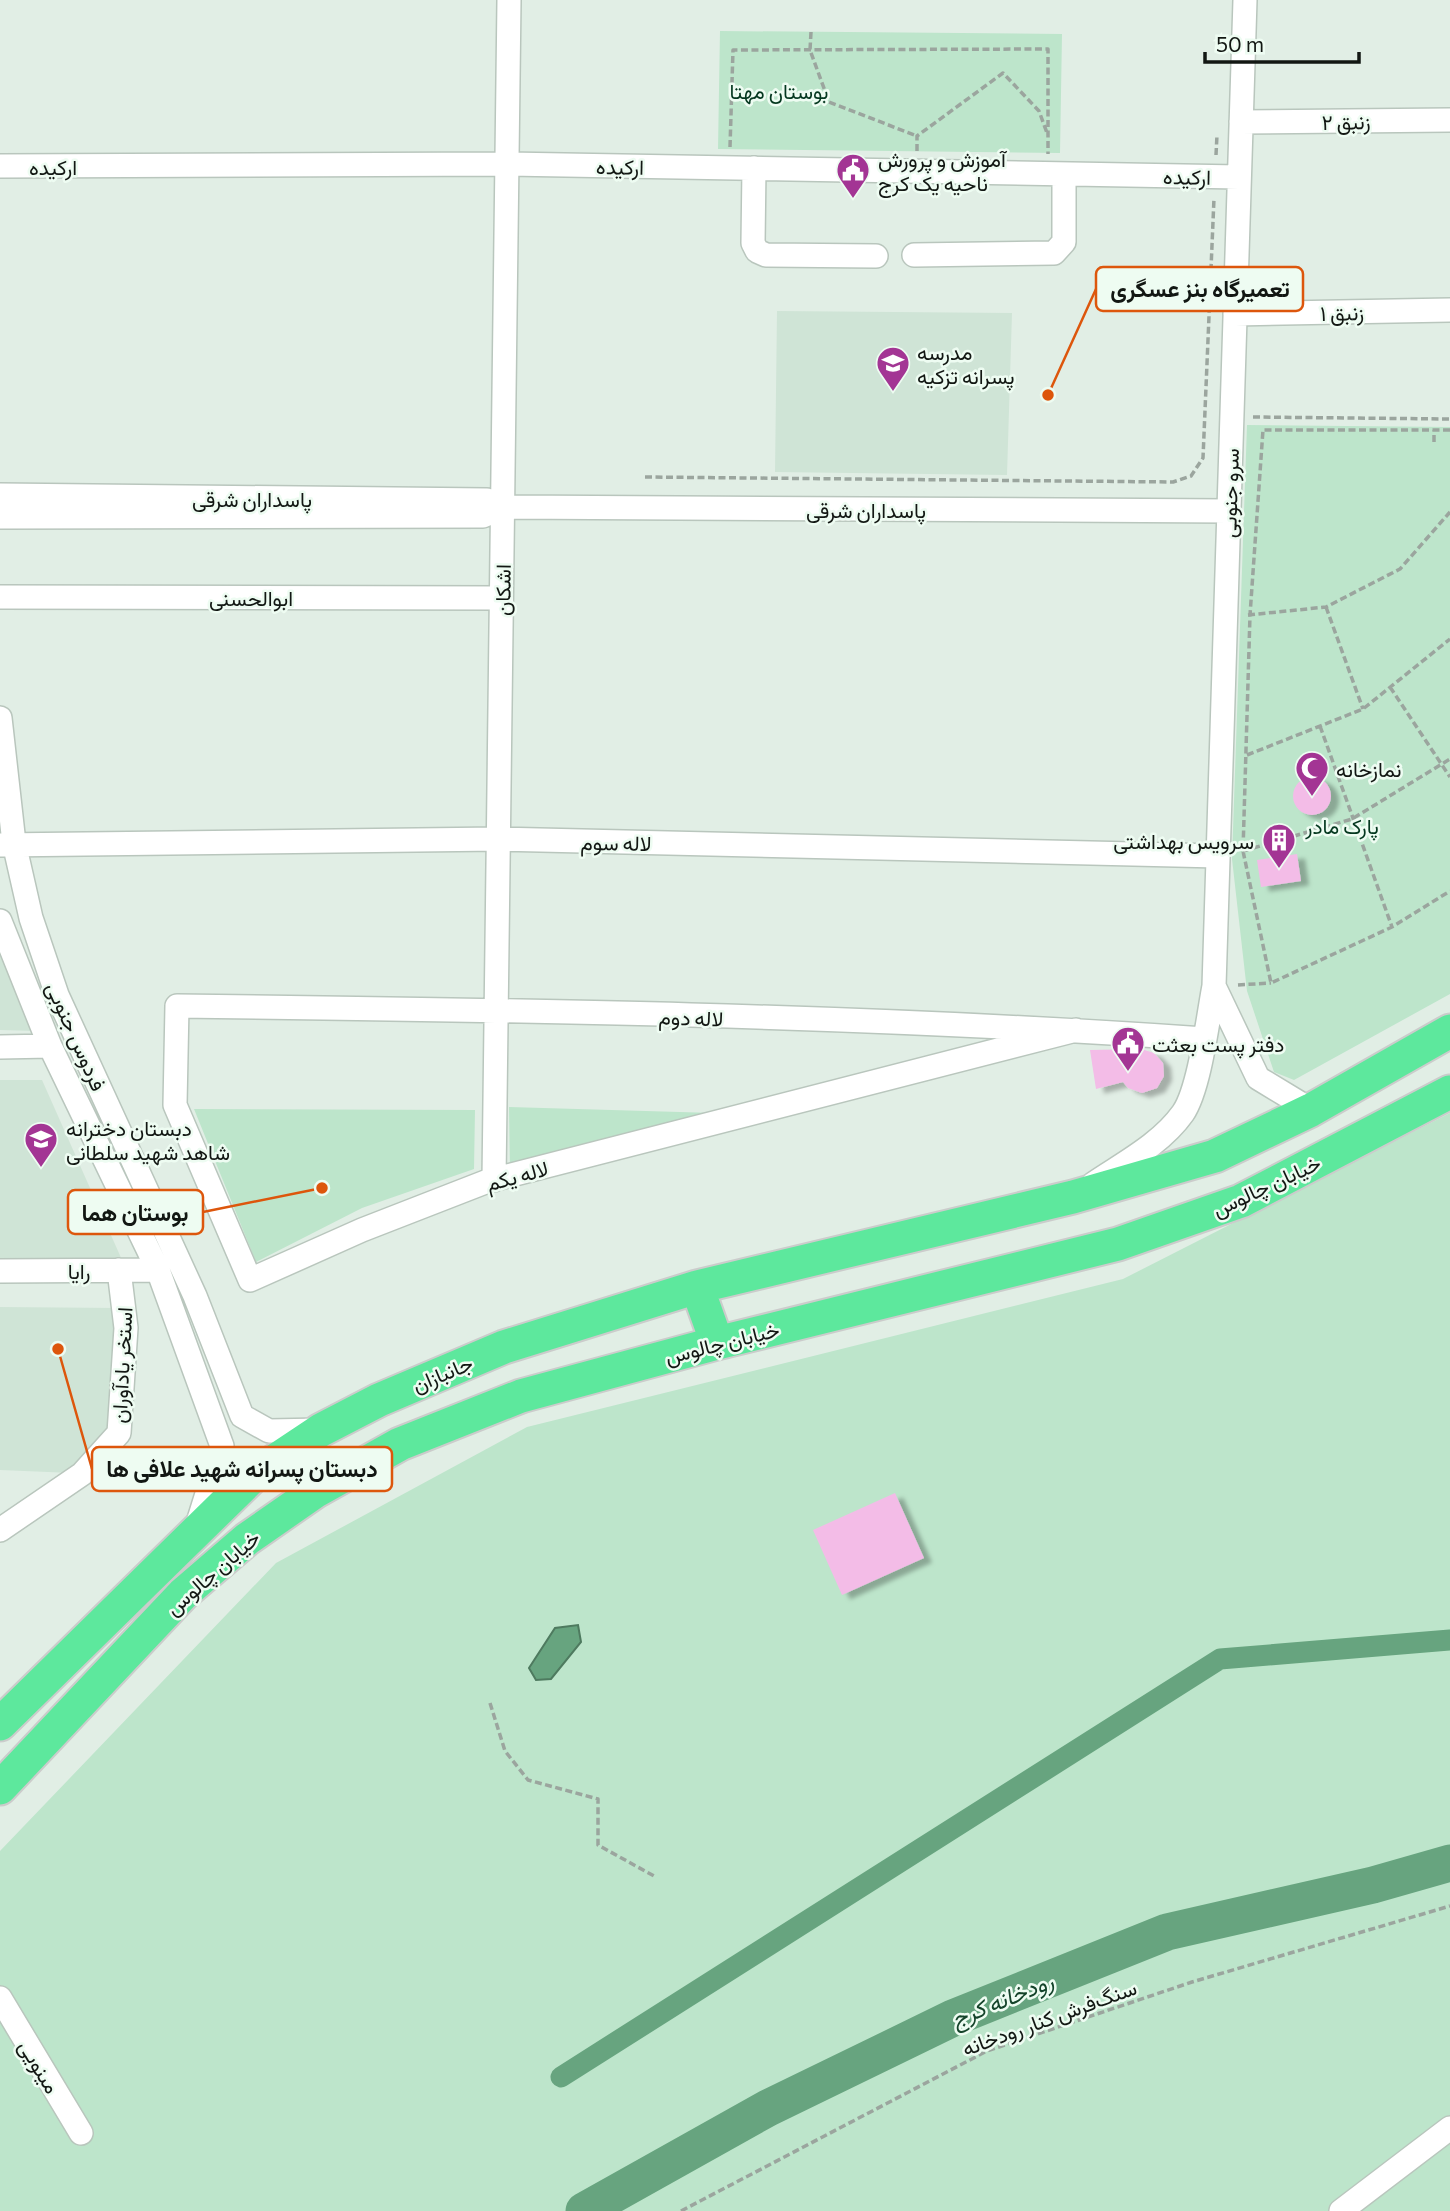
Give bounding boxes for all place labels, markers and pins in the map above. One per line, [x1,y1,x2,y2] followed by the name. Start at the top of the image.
[878,146,1008,198] place label: آموزش و پرورش ناحیه یک کرج
[834,151,872,200] public building icon: آموزش و پرورش ناحیه یک کرج
[1096,267,1303,311] callout: تعمیرگاه بنز عسگری
[917,339,1015,391] place label: مدرسه پسرانه تزکیه
[874,344,912,393] school or university icon: مدرسه پسرانه تزکیه
[1293,749,1331,798] mosque icon: نمازخانه
[1336,756,1402,783] place label: نمازخانه
[1260,821,1298,870] building icon: سرویس بهداشتی
[1113,828,1254,855] place label: سرویس بهداشتی
[1109,1024,1147,1073] public building icon: دفتر پست بعثت
[1152,1031,1284,1059] place label: دفتر پست بعثت
[66,1115,230,1166] place label: دبستان دخترانه شاهد شهید سلطانی
[22,1120,60,1169] school or university icon: دبستان دخترانه شاهد شهید سلطانی
[68,1190,203,1234] callout: بوستان هما
[92,1447,392,1491] callout: دبستان پسرانه شهید علافی ها

